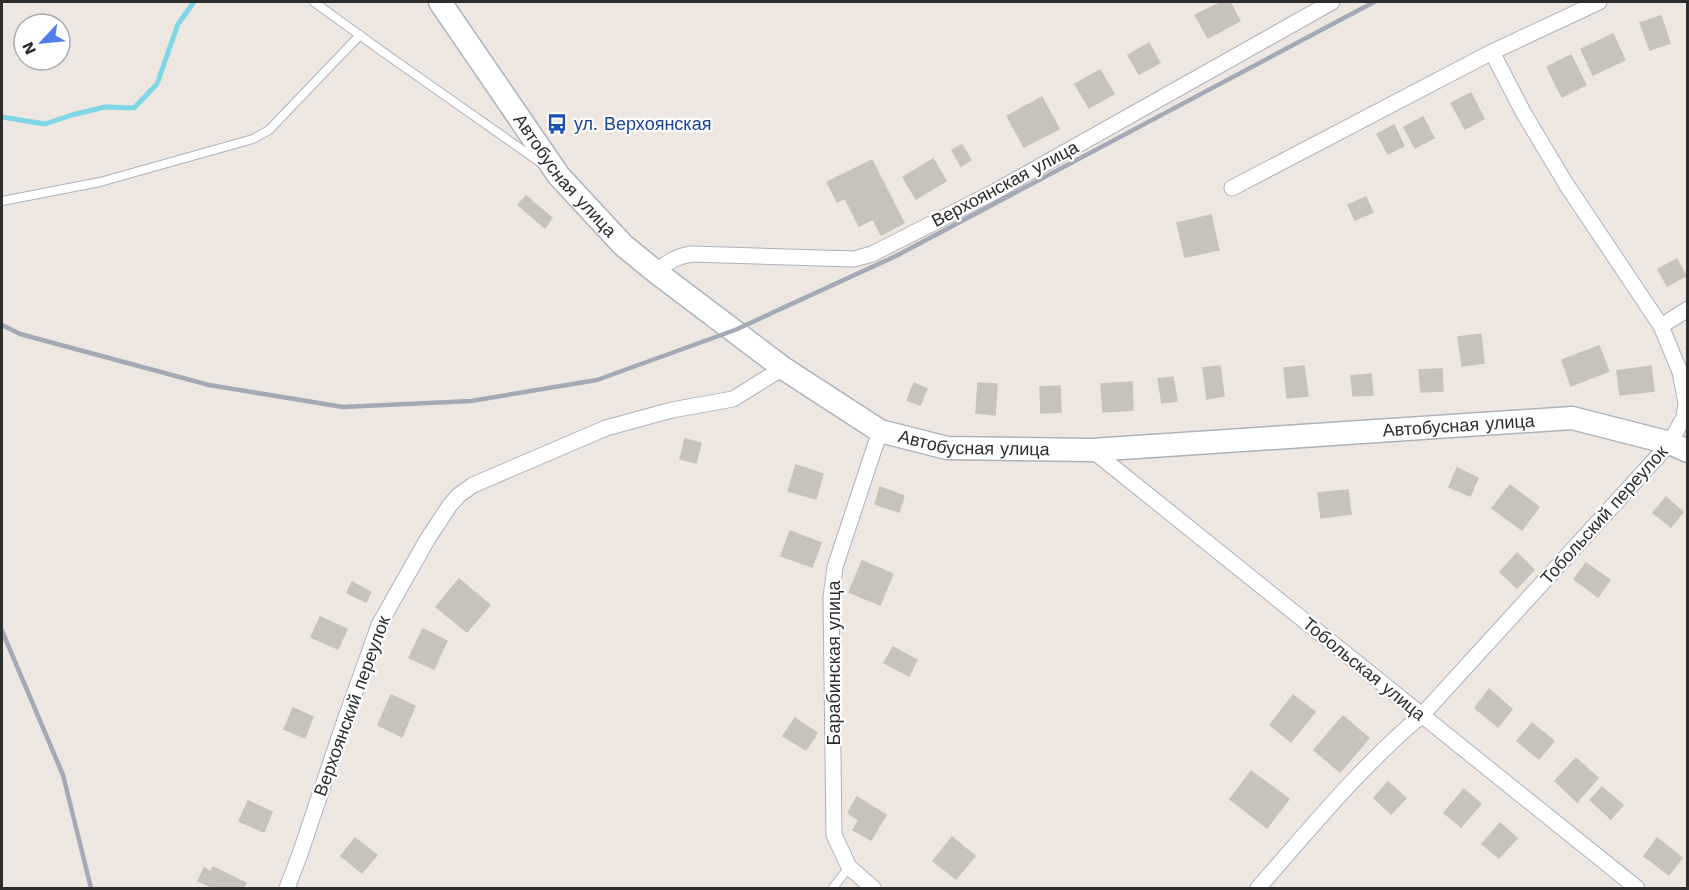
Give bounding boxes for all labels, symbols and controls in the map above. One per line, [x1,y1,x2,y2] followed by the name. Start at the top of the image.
[12,12,72,72] north arrow
[18,39,40,58] text: N
[510,110,622,242] street label: Автобусная улица
[545,112,569,136] bus stop icon: ул. Верхоянская
[574,113,711,134] place label: ул. Верхоянская
[928,136,1083,231] street label: Верхоянская улица
[1382,409,1536,441] street label: Автобусная улица
[896,425,1051,459] street label: Автобусная улица
[1536,441,1671,588] street label: Тобольский переулок
[823,580,844,745] street label: Барабинская улица
[309,613,394,799] street label: Верхоянский переулок
[1299,613,1431,725] street label: Тобольская улица

